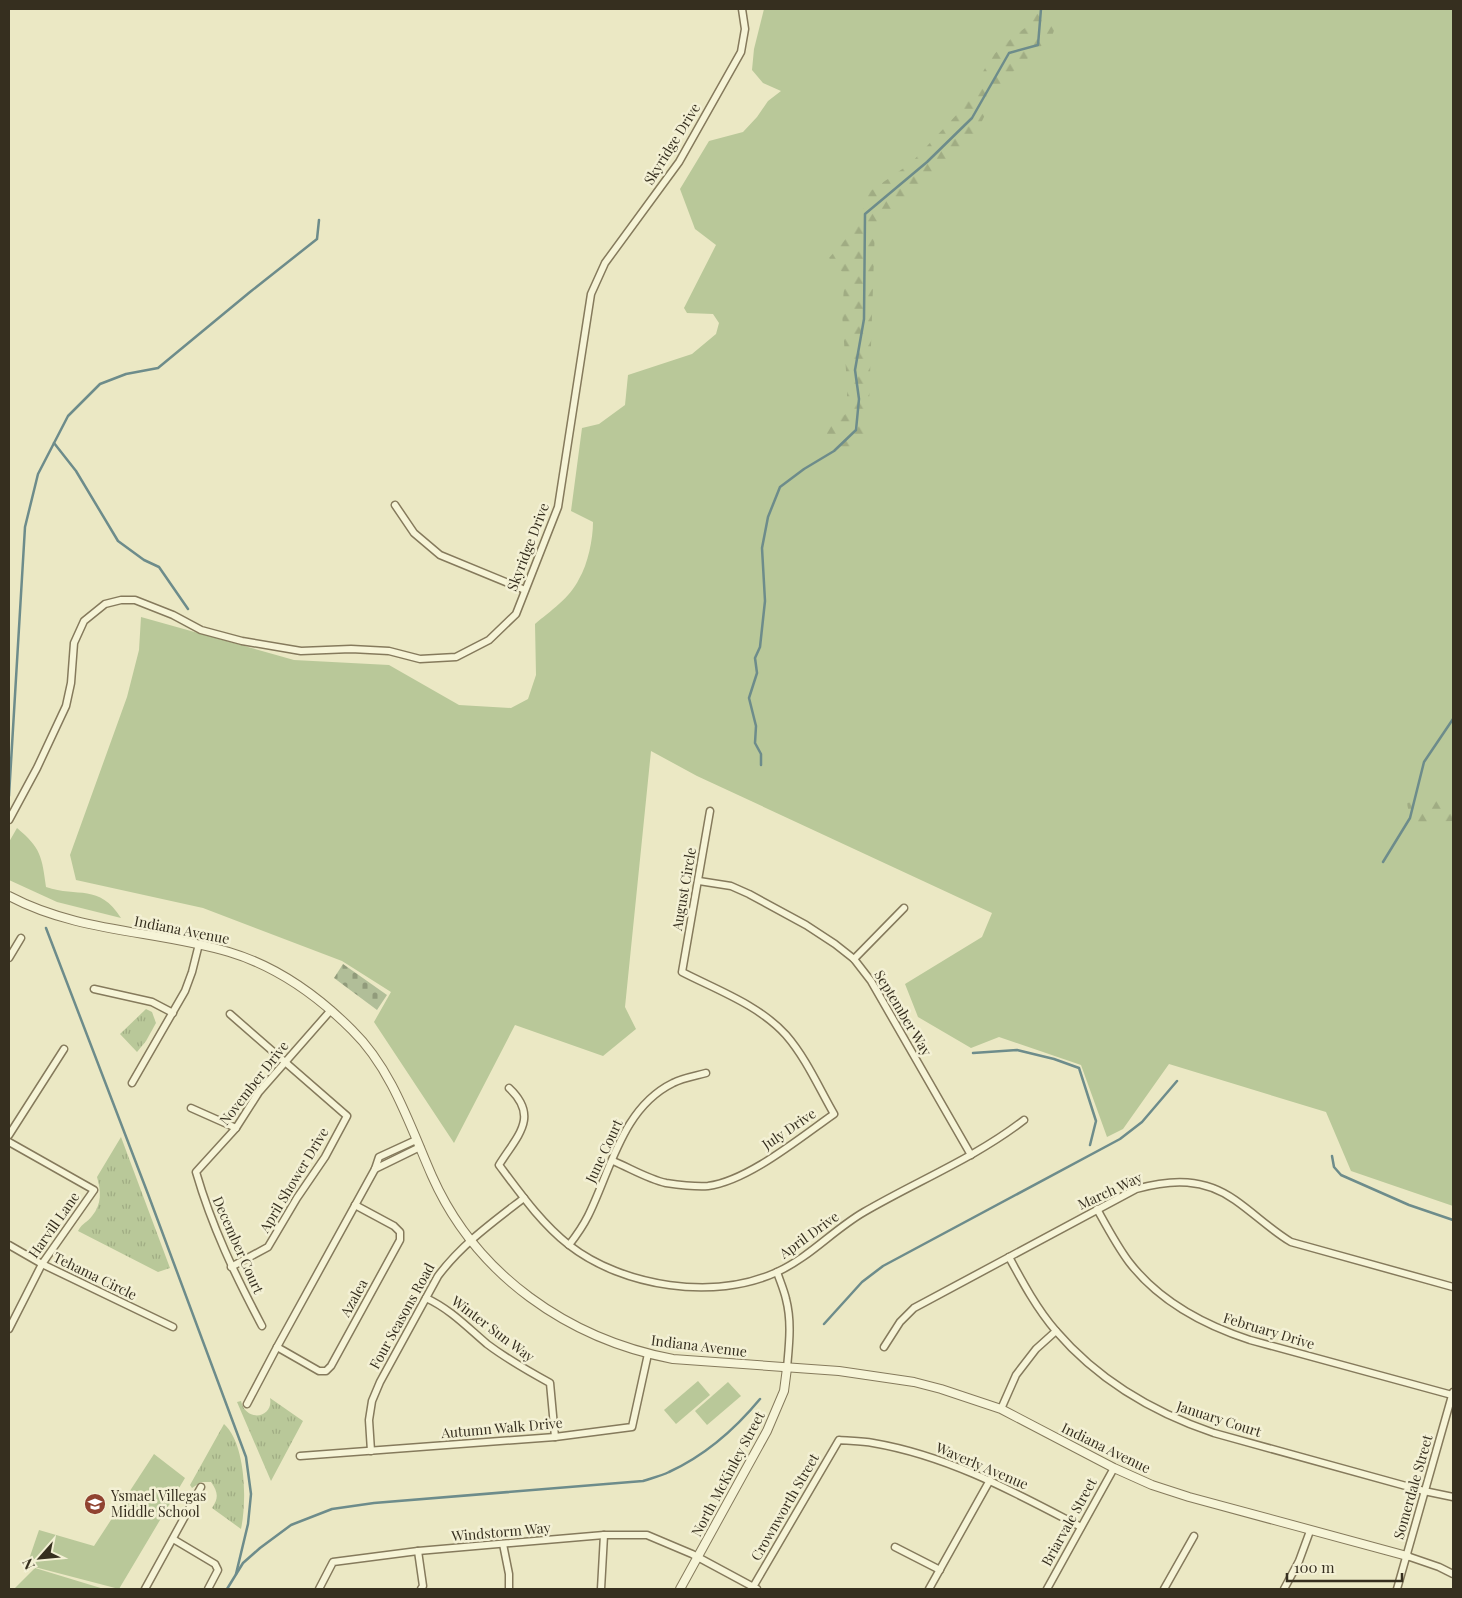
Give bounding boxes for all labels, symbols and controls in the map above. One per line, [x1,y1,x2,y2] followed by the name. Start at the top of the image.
[639,99,704,188] street label: Skyridge Drive
[502,500,553,594] street label: Skyridge Drive
[667,846,700,933] street label: August Circle
[133,911,231,948] street label: Indiana Avenue
[870,966,937,1059] street label: September Way
[215,1037,293,1129] street label: November Drive
[757,1104,819,1154] street label: July Drive
[580,1115,627,1187] street label: June Court
[254,1124,333,1237] street label: April Shower Drive
[1074,1167,1145,1214] street label: March Way
[24,1188,83,1262] street label: Harvill Lane
[209,1193,269,1297] street label: December Court
[774,1207,842,1263] street label: April Drive
[50,1247,140,1304] street label: Tehama Circle
[365,1259,439,1372] street label: Four Seasons Road
[335,1275,372,1321] street label: Azalea
[447,1291,539,1366] street label: Winter Sun Way
[1221,1308,1317,1353] street label: February Drive
[650,1330,748,1361] street label: Indiana Avenue
[1174,1396,1265,1441] street label: January Court
[687,1407,769,1540] street label: North McKinley Street
[440,1413,563,1442] street label: Autumn Walk Drive
[1059,1418,1154,1477] street label: Indiana Avenue
[1389,1431,1437,1541] street label: Somerdale Street
[932,1437,1031,1494] street label: Waverly Avenue
[746,1449,824,1564] street label: Crownworth Street
[1037,1473,1101,1569] street label: Briarvale Street
[110,1486,206,1521] place label: Ysmael Villegas Middle School
[83,1492,107,1516] school or university icon: Ysmael Villegas Middle School
[450,1518,551,1545] street label: Windstorm Way
[15,1533,65,1583] north arrow
[1287,1550,1402,1582] scale bar
[17,1555,39,1573] text: N
[1294,1557,1335,1577] text: 100 m

